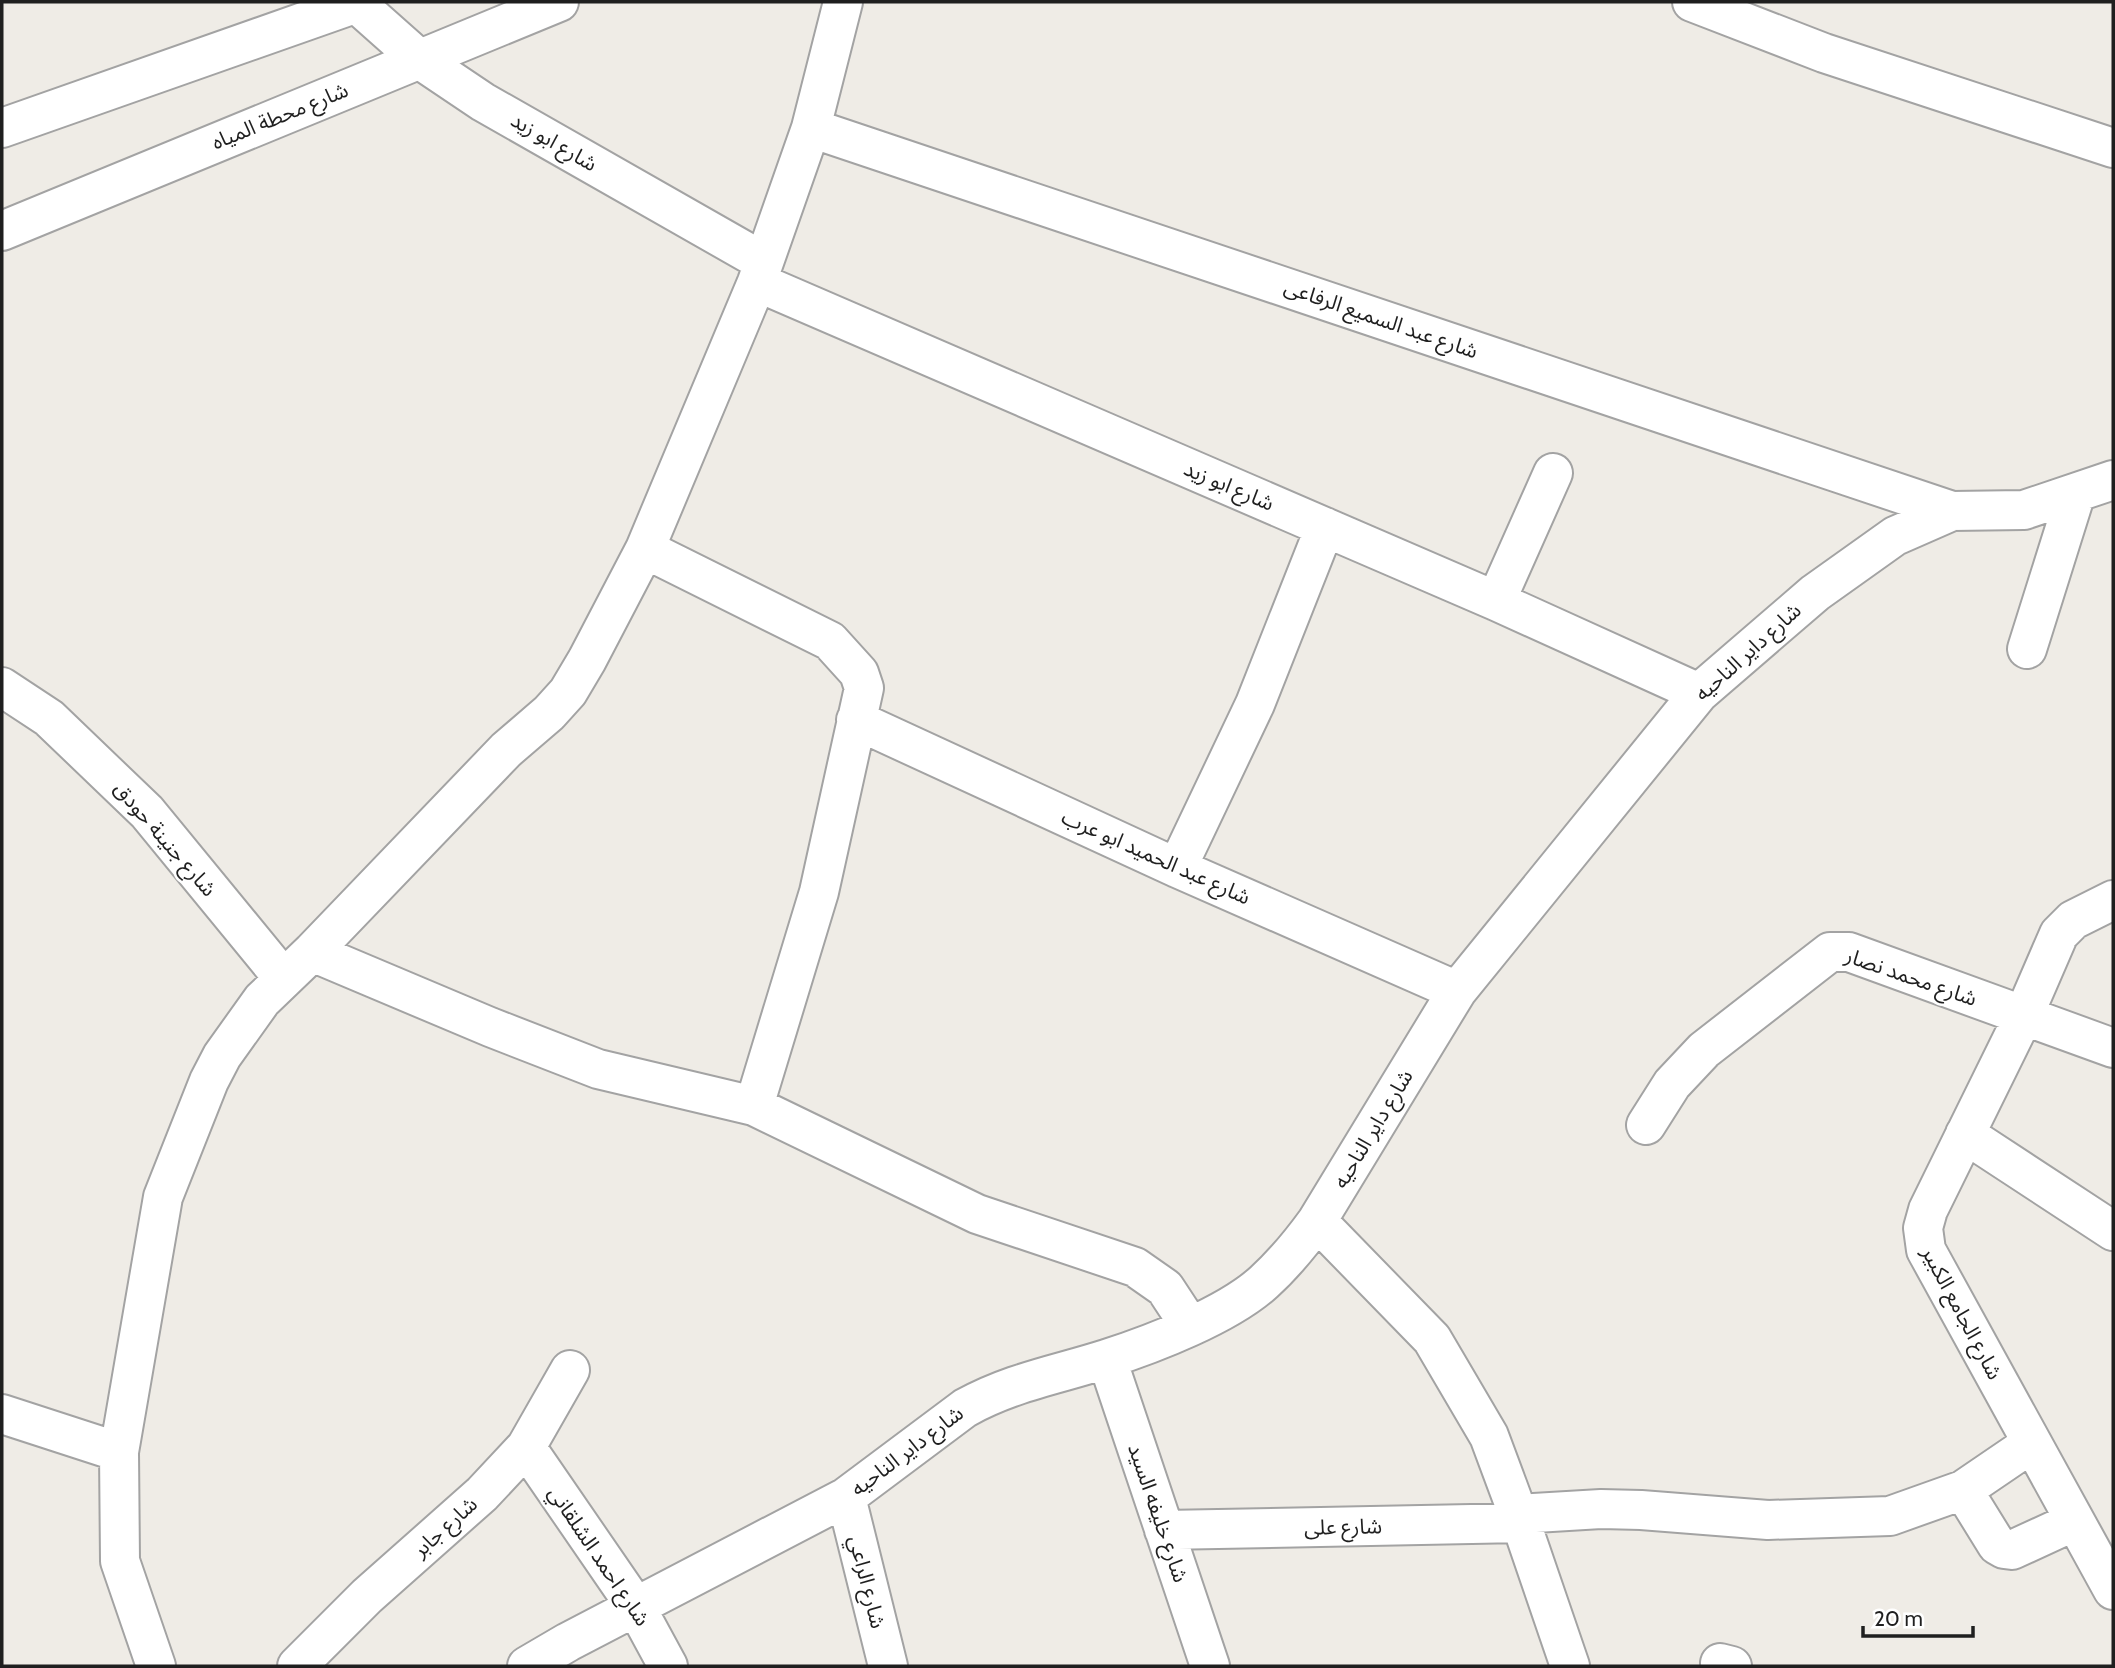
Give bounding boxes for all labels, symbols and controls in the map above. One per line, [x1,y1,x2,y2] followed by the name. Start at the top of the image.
[208,77,353,157] street label: شارع محطة المياه
[505,107,602,179] street label: شارع ابو زيد
[1280,274,1481,366] street label: شارع عبد السميع الرفاعى
[1179,455,1278,518] street label: شارع ابو زيد
[1689,597,1808,708] street label: شارع داير الناحيه
[107,776,222,903] street label: شارع جنينة حودق
[1057,804,1254,912] street label: شارع عبد الحميد ابو عرب
[1840,942,1980,1014] street label: شارع محمد نصار
[1327,1065,1420,1194] street label: شارع داير الناحيه
[1914,1241,2008,1385] street label: شارع الجامع الكبير
[846,1400,970,1503] street label: شارع داير الناحيه
[1120,1440,1194,1586] street label: شارع خليفه السيد
[540,1481,655,1633] street label: شارع احمد الشلقاني
[407,1491,484,1565] street label: شارع جابر
[1304,1513,1382,1543] street label: شارع على
[840,1533,891,1632] street label: شارع الراعي
[1863,1594,1973,1638] scale bar
[1874,1606,1923,1631] text: 20 m

